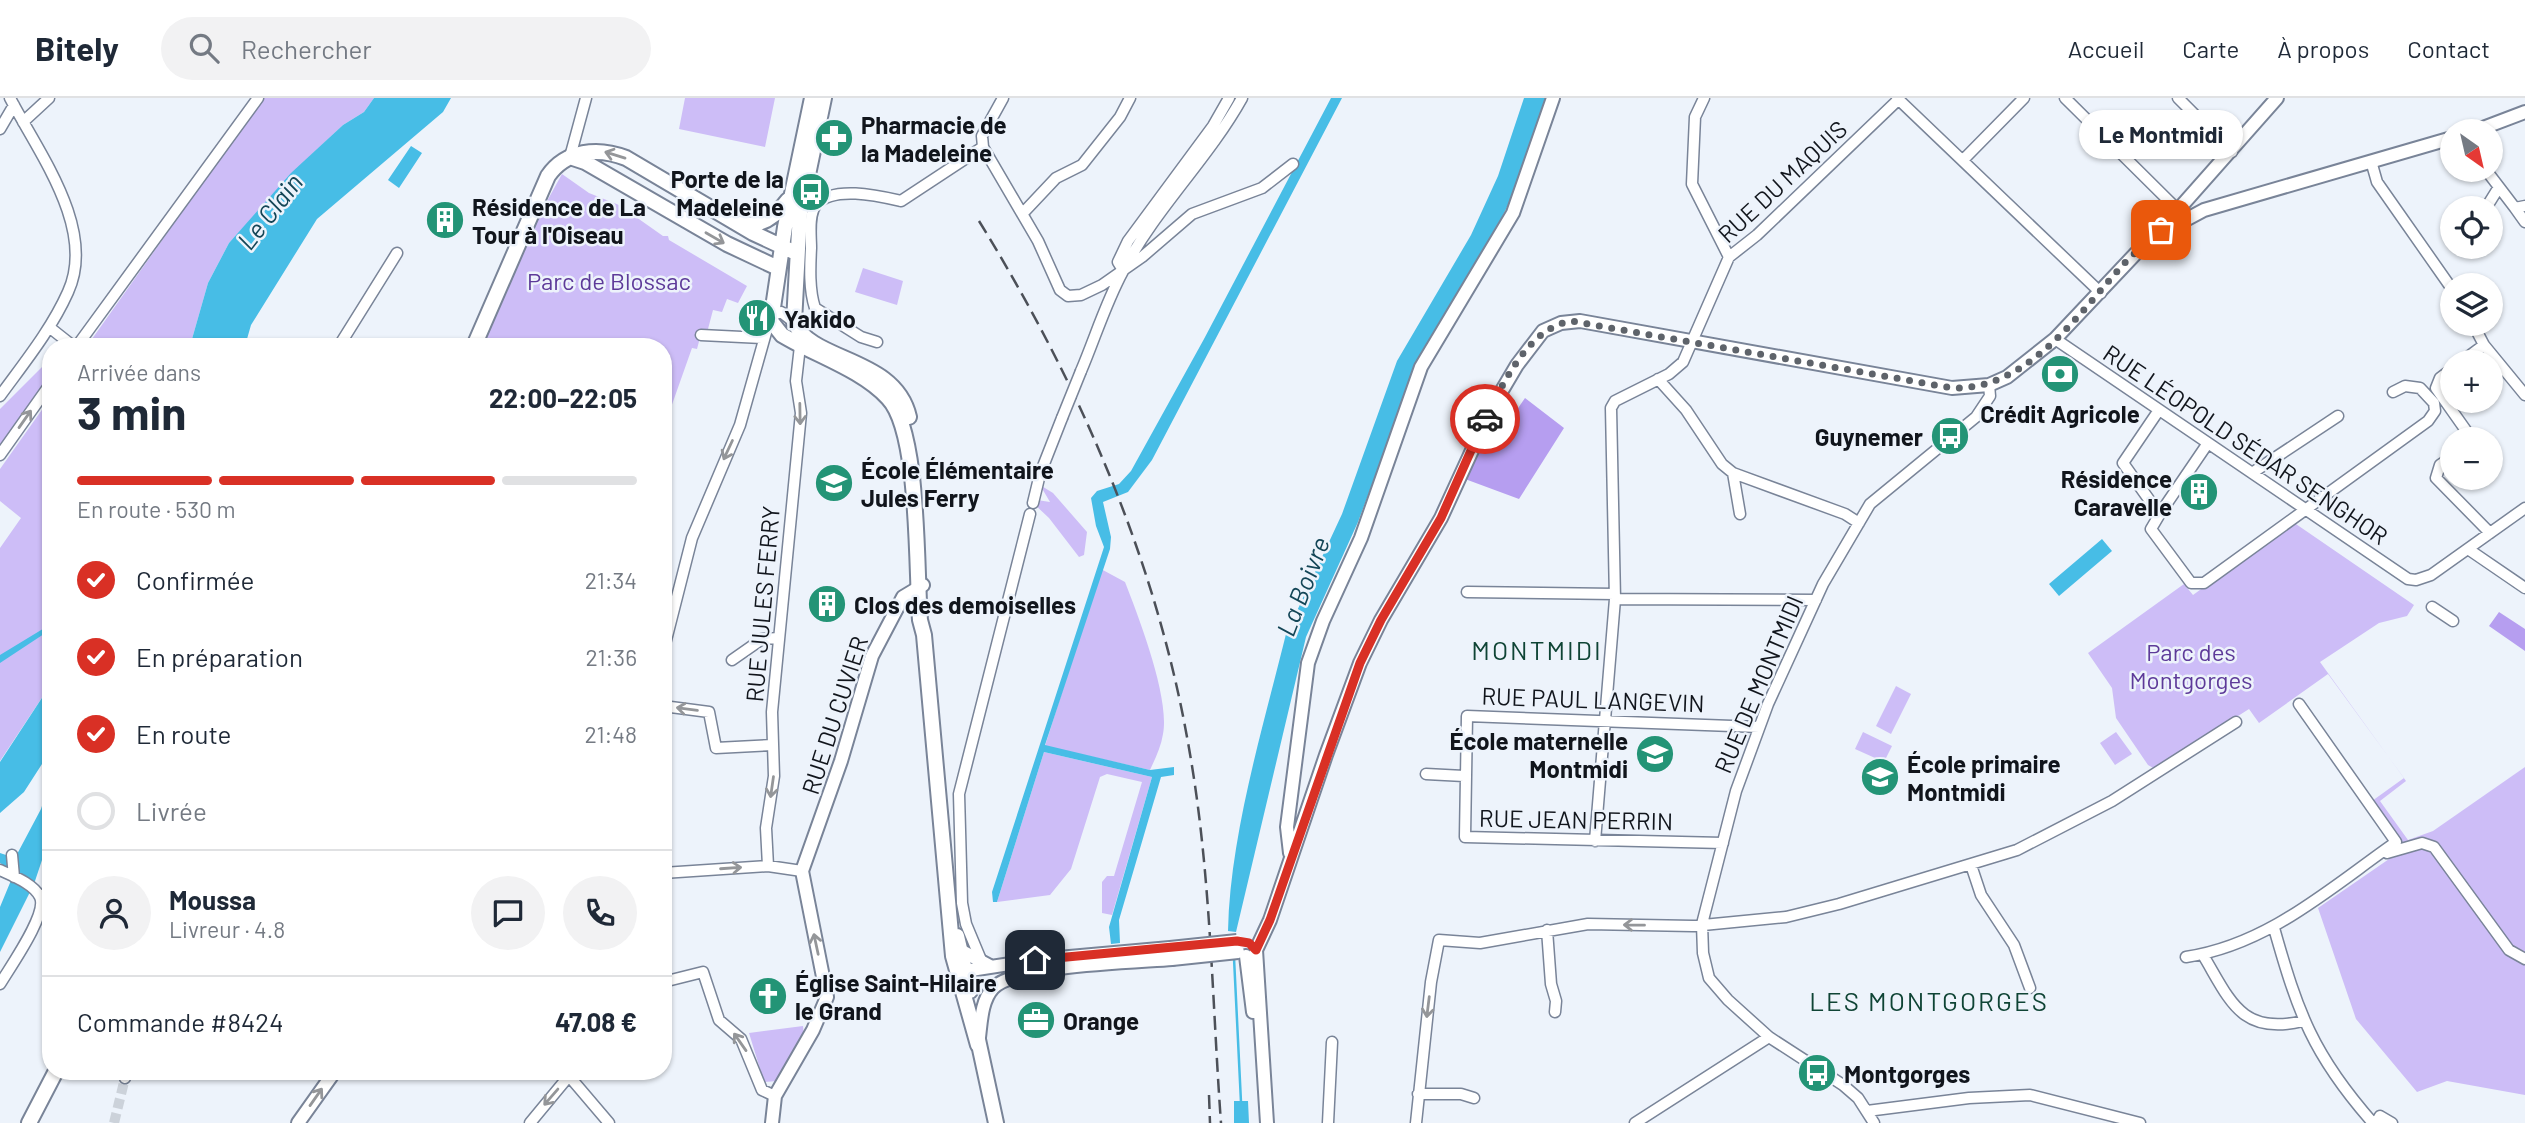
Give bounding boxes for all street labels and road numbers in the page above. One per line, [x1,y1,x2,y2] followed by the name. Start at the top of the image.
[1711,114,1853,248] street label: RUE DU MAQUIS
[2098,338,2394,550] street label: RUE LÉOPOLD SÉDAR SENGHOR
[739,505,785,703] street label: RUE JULES FERRY
[1708,591,1808,777] street label: RUE DE MONTMIDI
[795,632,873,798] street label: RUE DU CUVIER
[1481,681,1705,717] street label: RUE PAUL LANGEVIN
[1479,803,1673,835] street label: RUE JEAN PERRIN

